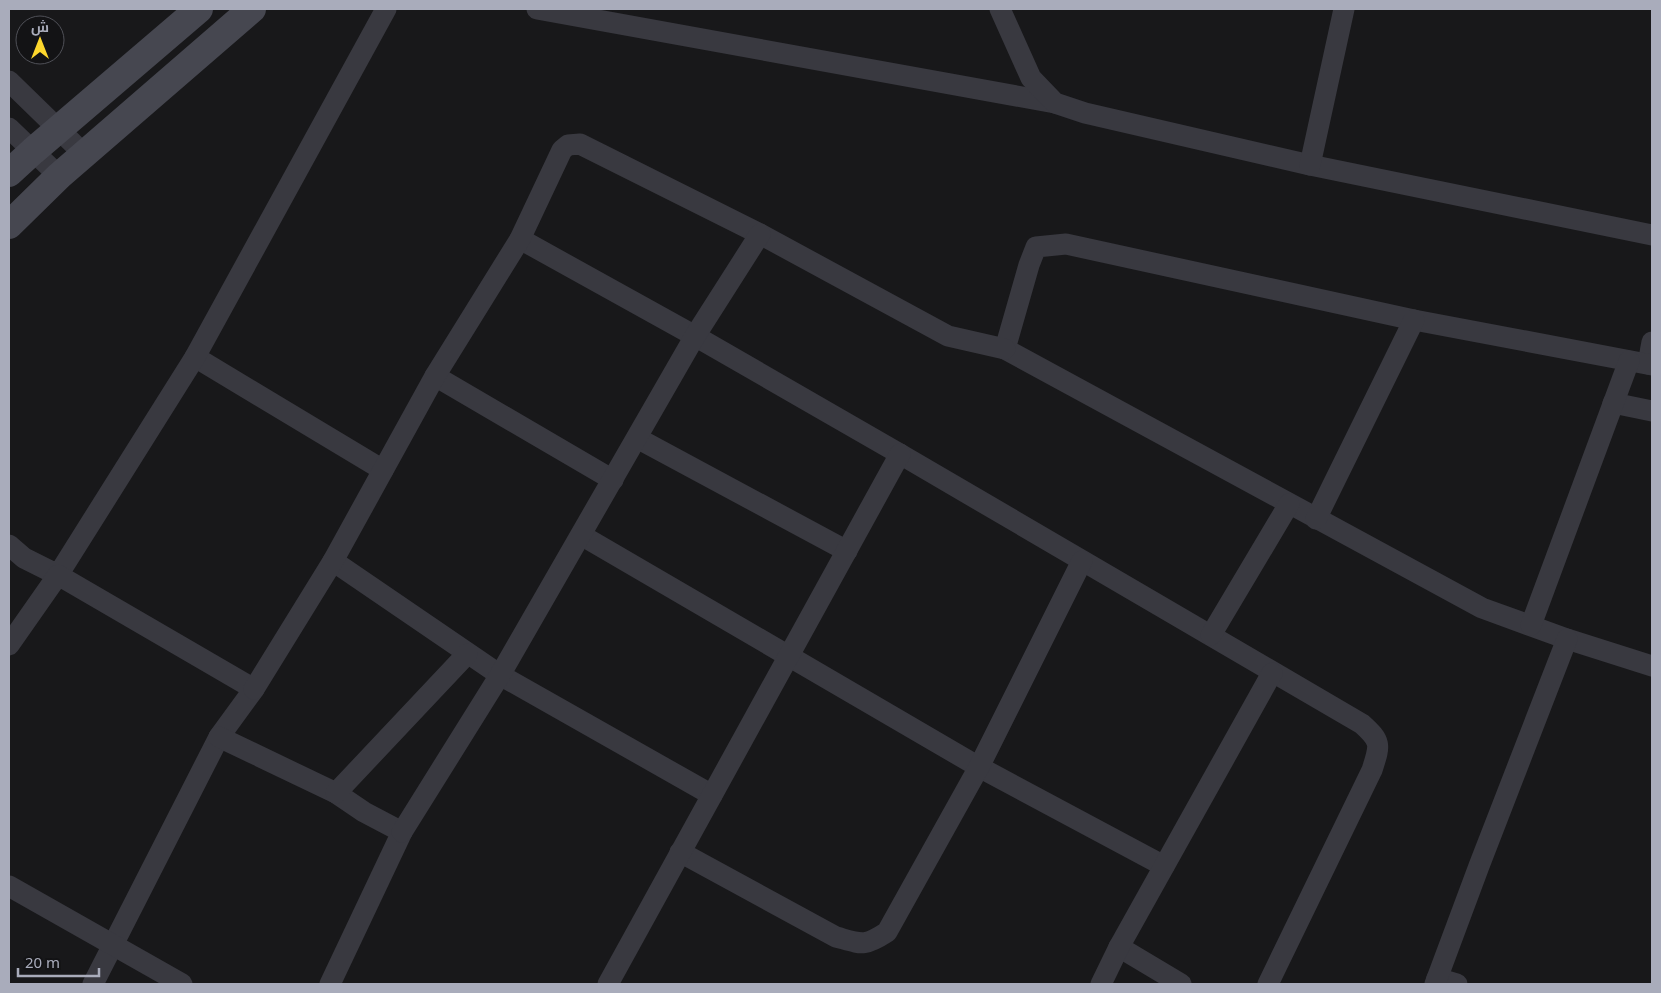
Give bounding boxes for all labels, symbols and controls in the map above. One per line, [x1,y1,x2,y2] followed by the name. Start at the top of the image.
[15,15,65,65] north arrow
[31,17,49,36] text: ش
[18,946,99,978] scale bar
[25,952,60,972] text: 20 m

